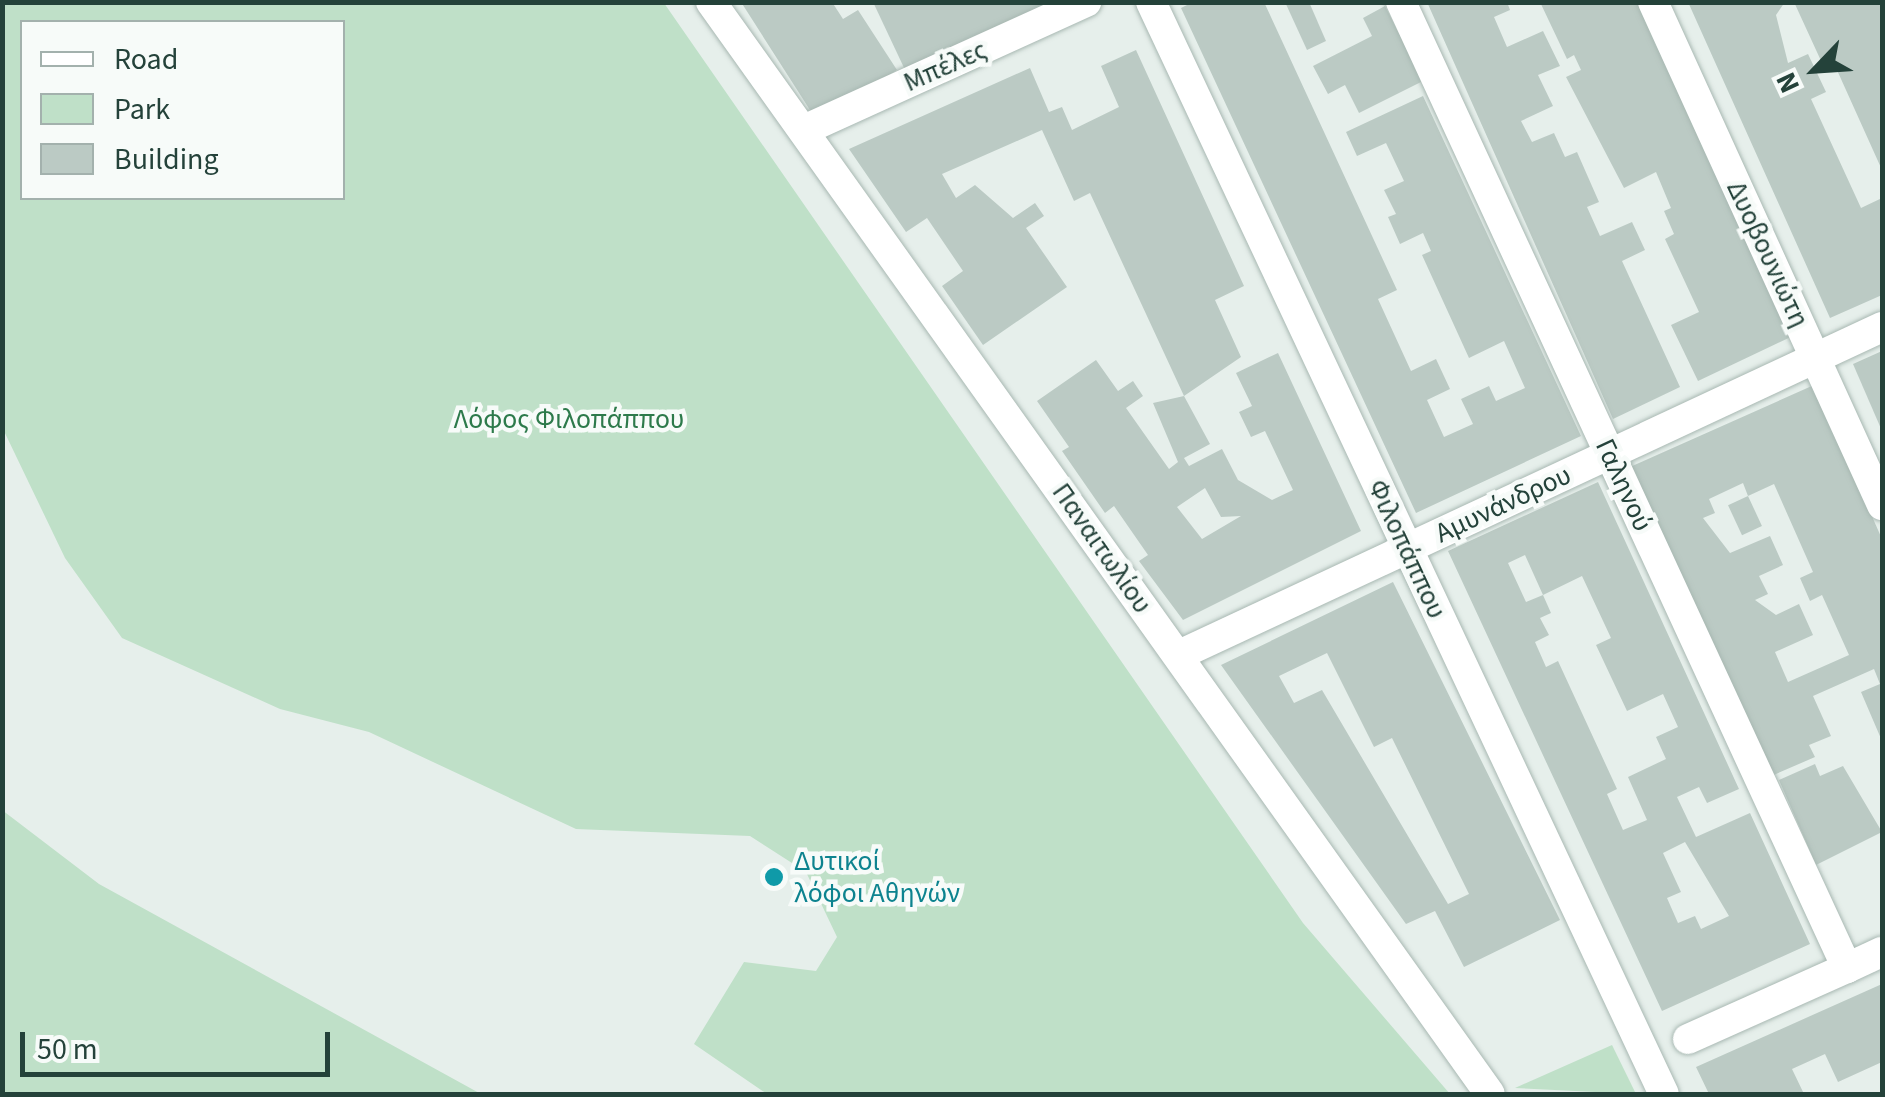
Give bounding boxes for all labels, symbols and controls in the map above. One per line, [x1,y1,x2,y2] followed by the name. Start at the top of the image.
[20,20,345,200] legend
[1765,20,1865,120] north arrow
[898,33,992,99] street label: Μπέλες
[114,38,178,81] text: Road
[1766,66,1810,100] text: N
[114,88,170,131] text: Park
[114,138,219,181] text: Building
[1719,175,1817,333] street label: Δυοβουνιώτη
[454,402,684,436] park label: Λόφος Φιλοπάππου
[1588,433,1660,537] street label: Γαληνού
[1430,458,1576,550] street label: Αμυνάνδρου
[1360,474,1454,624] street label: Φιλοπάππου
[1045,476,1159,620] street label: Παναιτωλίου
[794,844,960,910] place label: Δυτικοί λόφοι Αθηνών
[763,866,785,888] marker: Δυτικοί λόφοι Αθηνών
[25,1012,335,1074] scale bar
[37,1028,98,1071] text: 50 m

